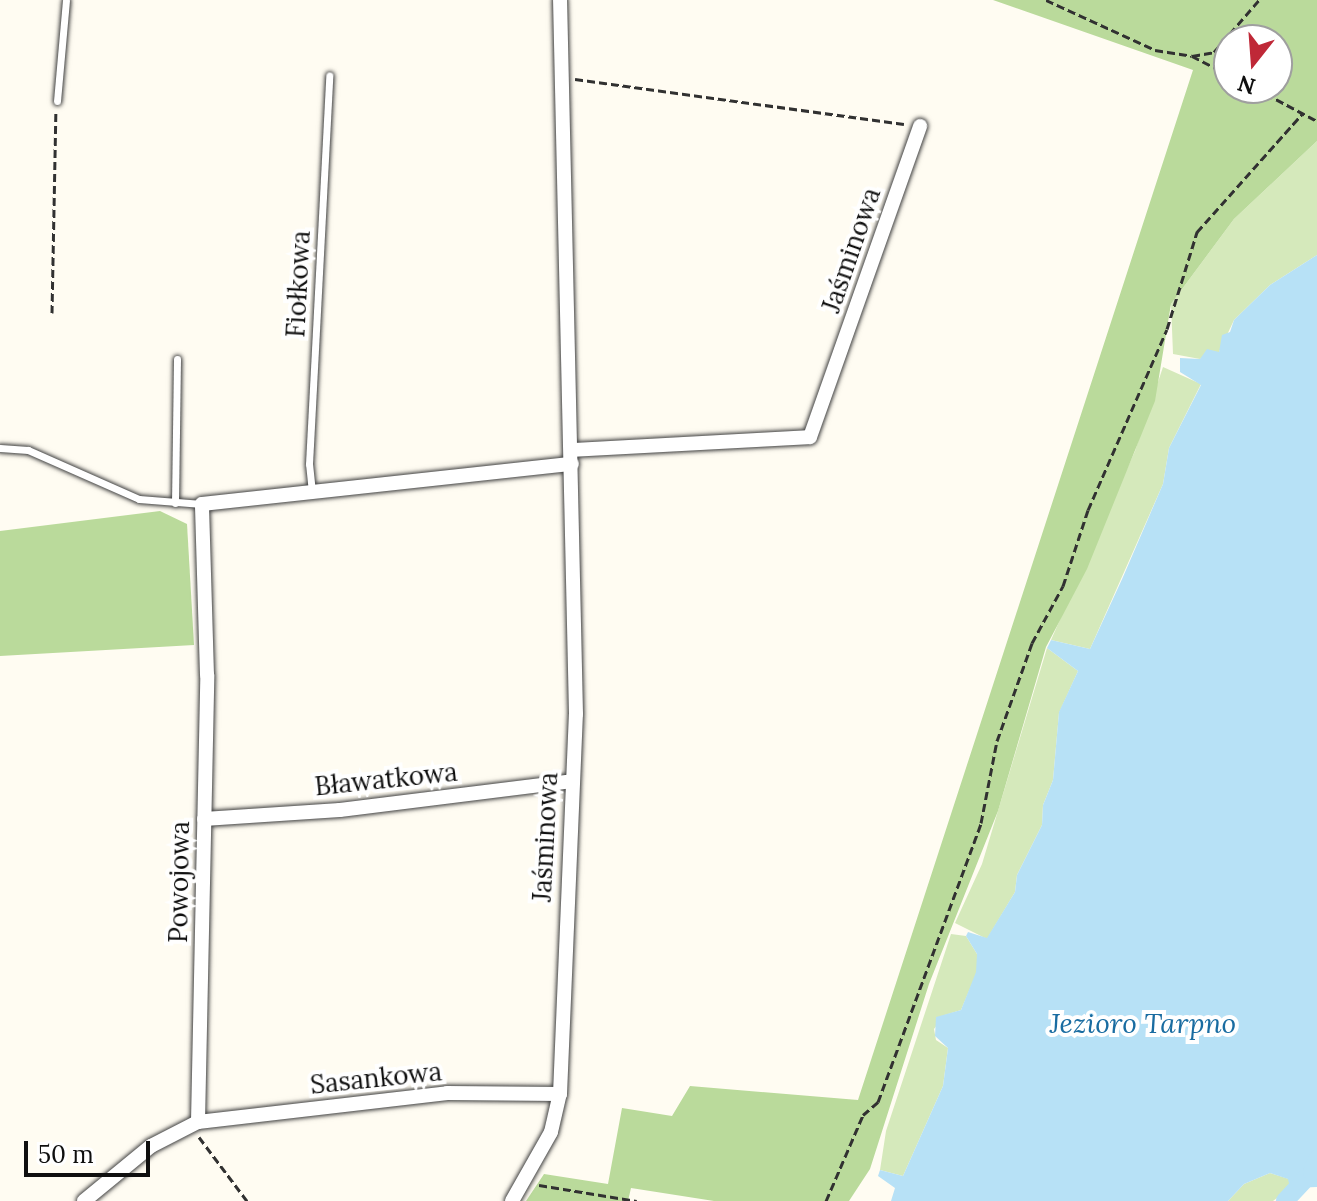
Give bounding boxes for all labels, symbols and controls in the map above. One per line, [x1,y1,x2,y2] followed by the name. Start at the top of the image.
[1213,24,1293,104] north arrow
[1234,69,1259,101] text: N
[815,183,887,317] street label: Jaśminowa
[280,230,316,338] street label: Fiołkowa
[313,756,459,802] street label: Bławatkowa
[526,771,564,903] street label: Jaśminowa
[162,821,196,943] street label: Powojowa
[1050,1006,1236,1040] water label: Jezioro Tarpno
[309,1056,443,1100] street label: Sasankowa
[28,1125,154,1175] scale bar
[38,1139,94,1170] text: 50 m

